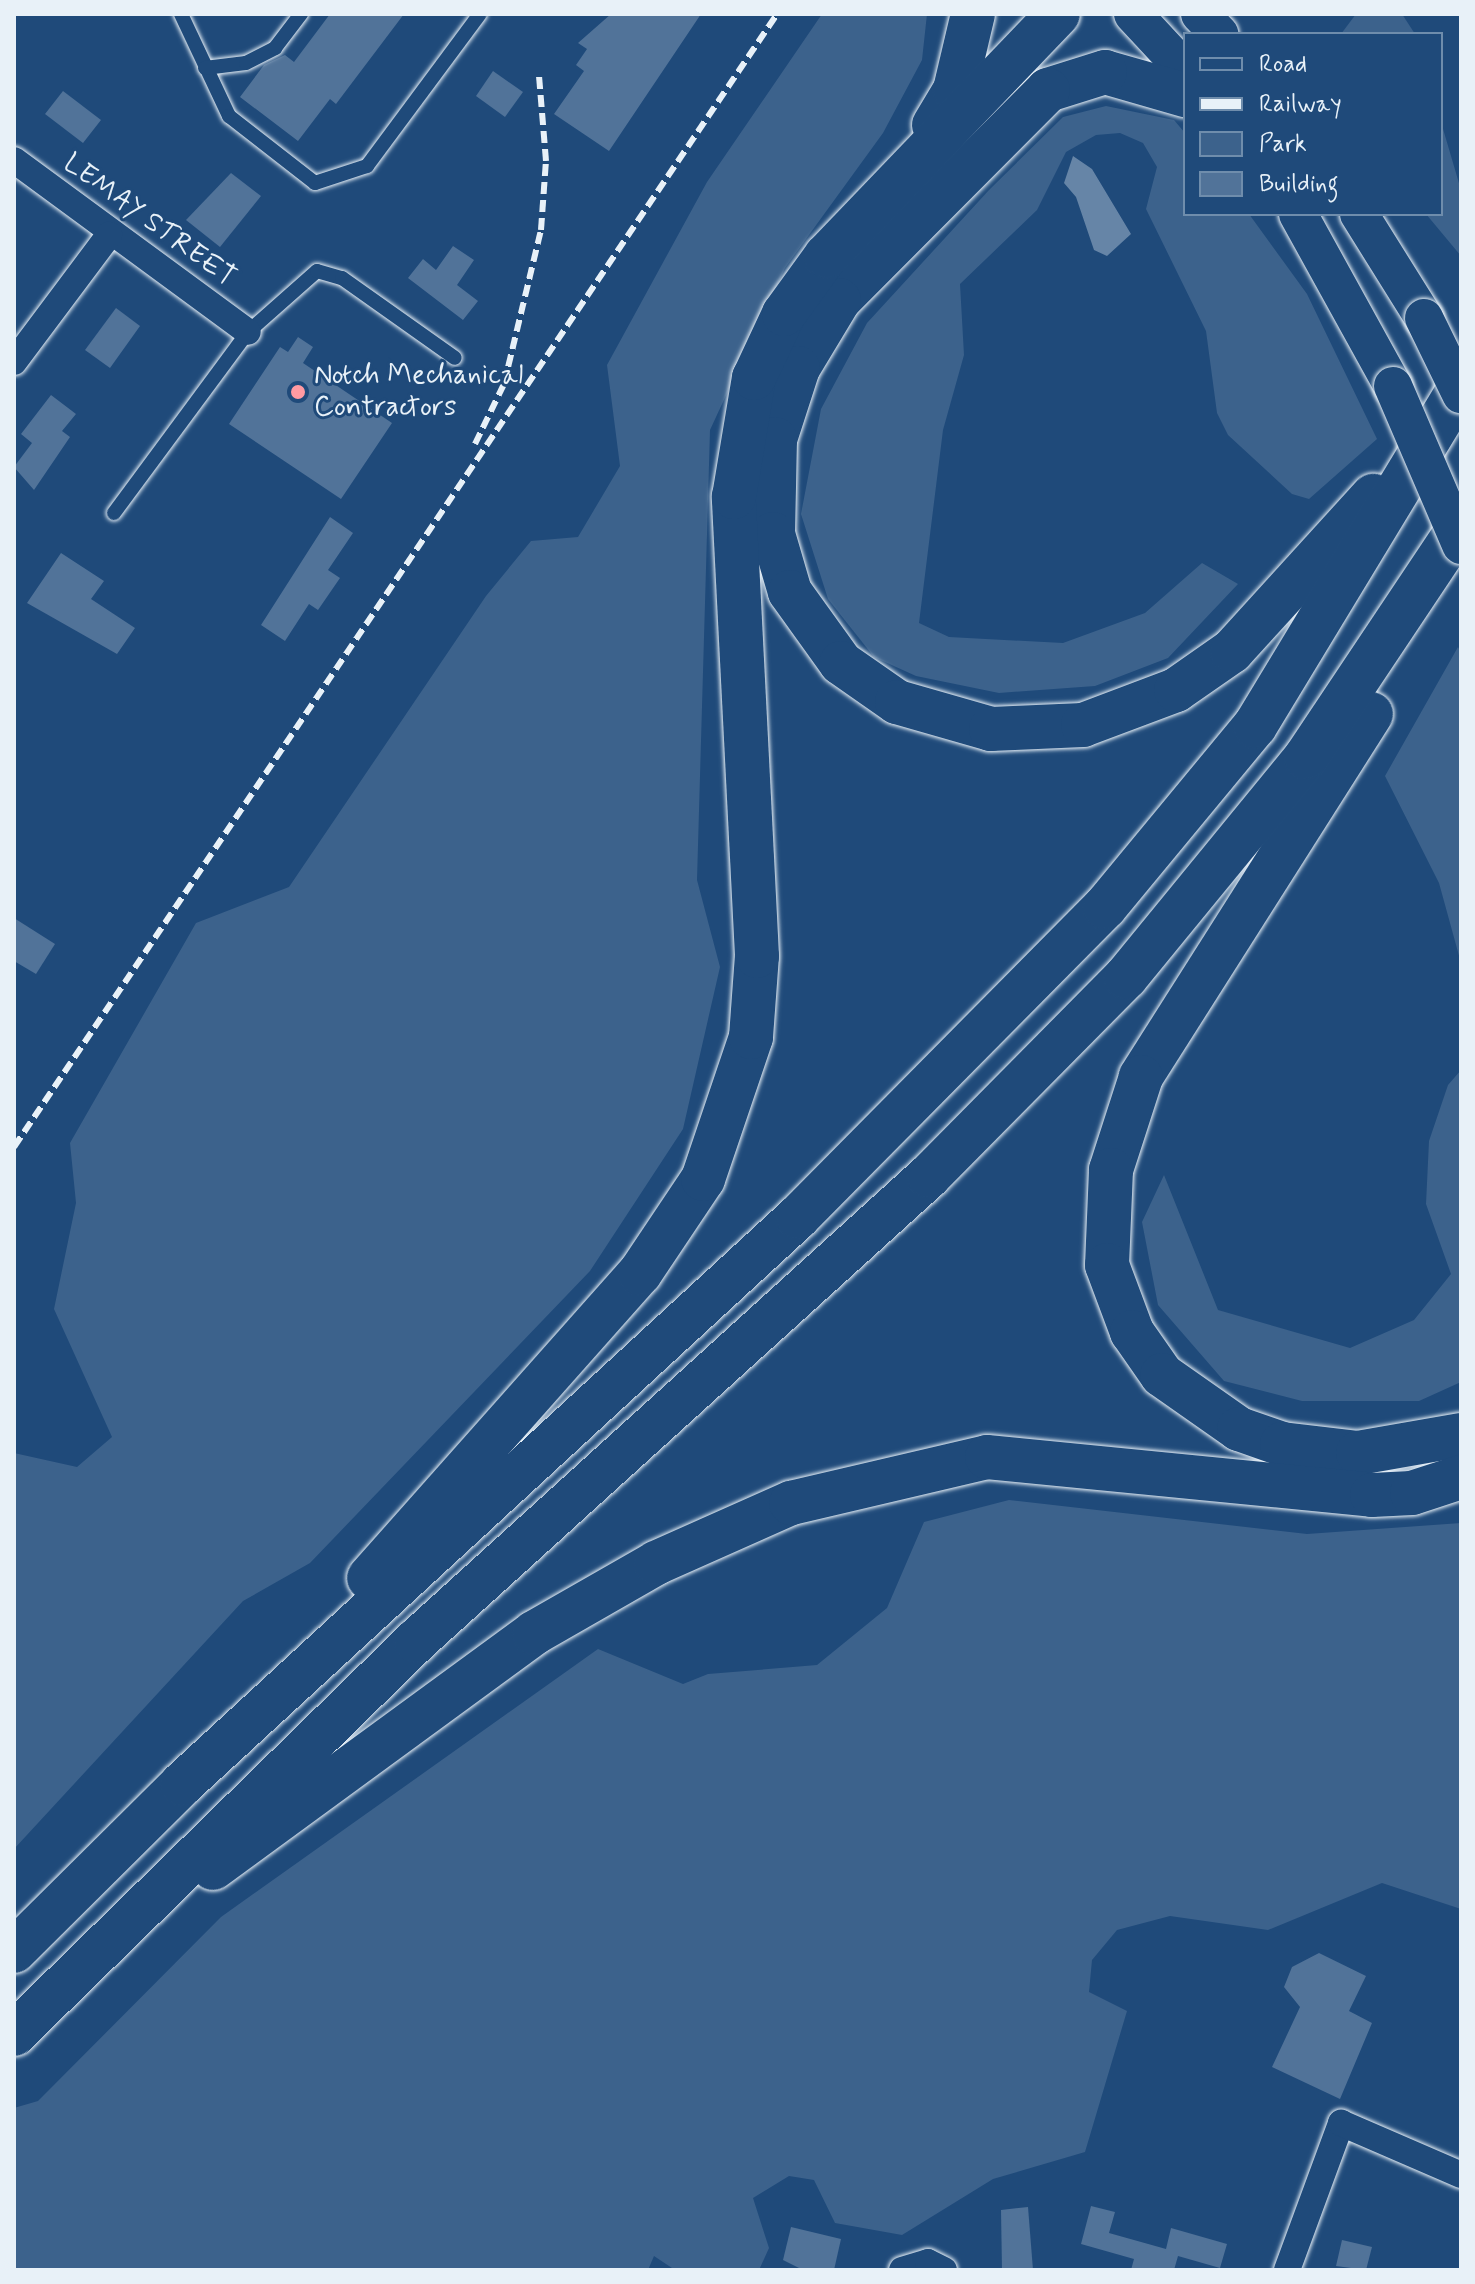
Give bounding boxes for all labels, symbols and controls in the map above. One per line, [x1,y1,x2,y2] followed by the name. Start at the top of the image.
[1183,32,1443,216] legend
[1259,49,1307,80] text: Road
[1259,89,1342,120] text: Railway
[1259,129,1307,160] text: Park
[56,147,242,295] street label: LEMAY STREET
[1259,169,1339,200] text: Building
[314,359,523,425] place label: Notch Mechanical Contractors
[289,383,307,401] marker: Notch Mechanical Contractors

